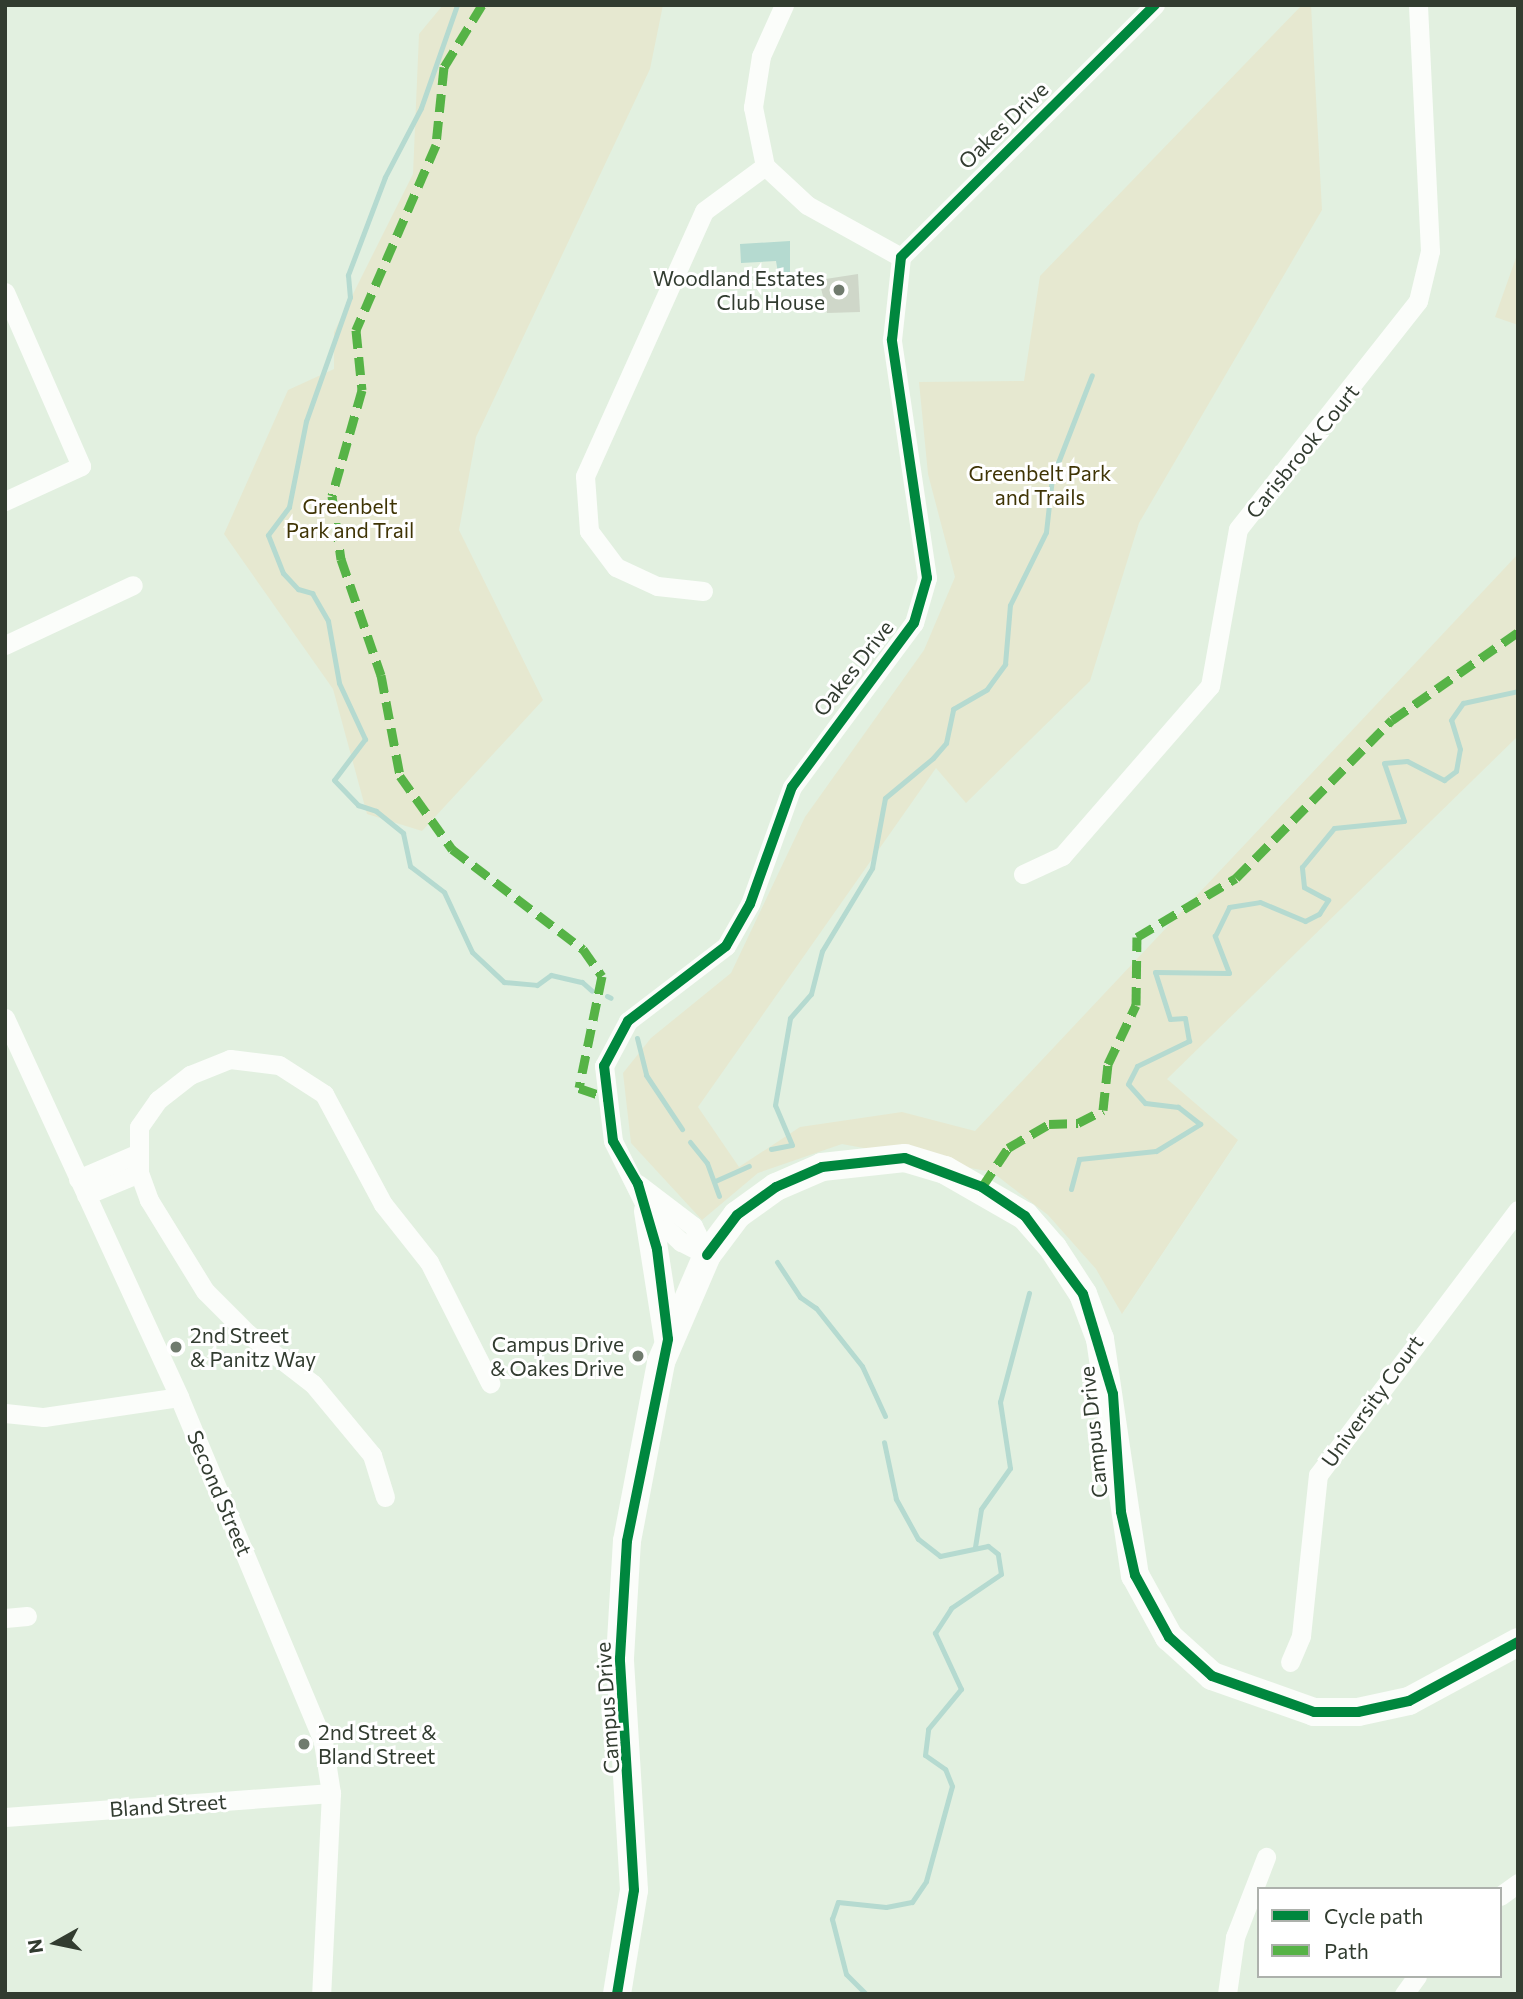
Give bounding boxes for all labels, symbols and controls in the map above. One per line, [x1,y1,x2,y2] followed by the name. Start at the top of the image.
[953,76,1053,174] street label: Oakes Drive
[653,265,825,315] place label: Woodland Estates Club House
[831,282,847,298] marker: Woodland Estates Club House
[1240,379,1364,523] street label: Carisbrook Court
[968,460,1112,510] park label: Greenbelt Park and Trails
[286,493,414,543] park label: Greenbelt Park and Trail
[808,615,898,721] street label: Oakes Drive
[190,1322,316,1372] place label: 2nd Street & Panitz Way
[1316,1330,1428,1472] street label: University Court
[490,1331,624,1381] place label: Campus Drive & Oakes Drive
[168,1339,184,1355] marker: 2nd Street & Panitz Way
[630,1348,646,1364] marker: Campus Drive & Oakes Drive
[1074,1365,1112,1499] street label: Campus Drive
[182,1426,258,1560] street label: Second Street
[590,1641,624,1775] street label: Campus Drive
[318,1719,437,1769] place label: 2nd Street & Bland Street
[296,1736,312,1752] marker: 2nd Street & Bland Street
[109,1788,227,1822] street label: Bland Street
[1257,1887,1502,1978] legend
[1324,1903,1423,1928] text: Cycle path
[21,1908,91,1978] north arrow
[22,1938,47,1955] text: N
[1324,1938,1369,1963] text: Path

